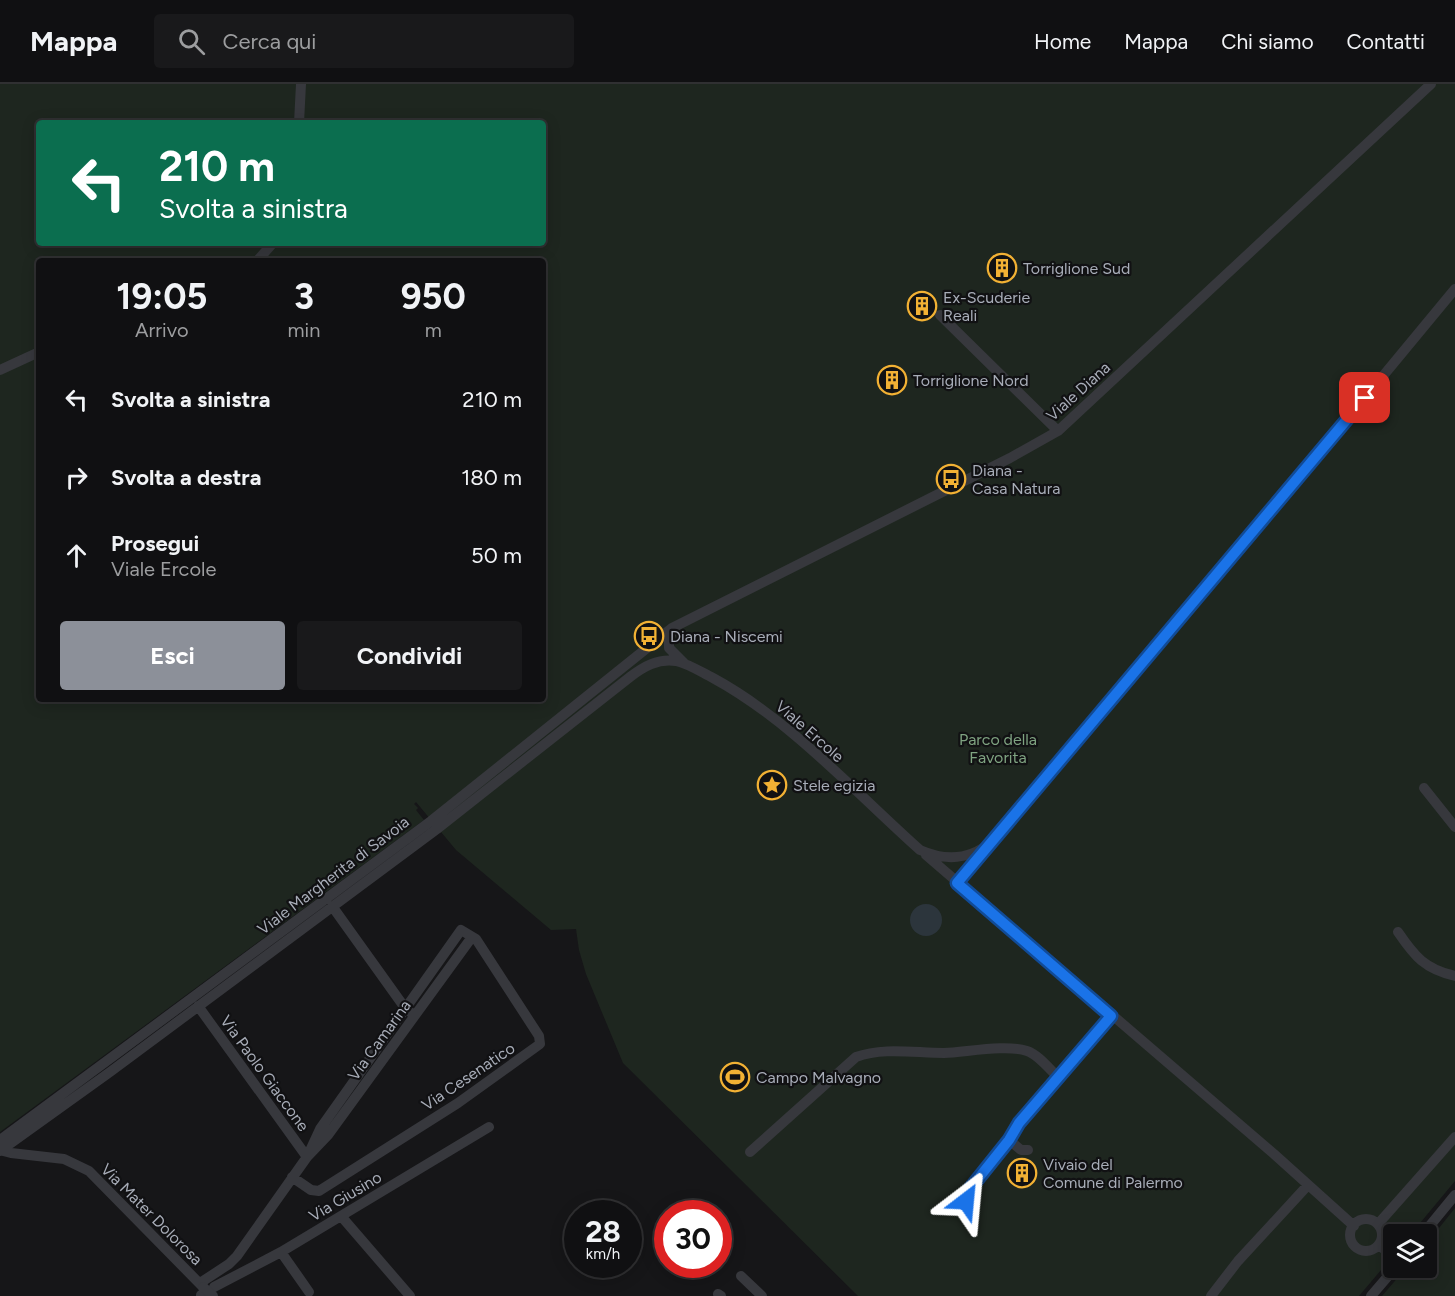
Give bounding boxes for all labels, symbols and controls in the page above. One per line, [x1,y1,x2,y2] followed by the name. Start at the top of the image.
[154,14,574,68] search box
[30,24,118,58] text: Mappa
[175,25,208,58] icon: search
[223,28,316,55] text: Cerca qui
[1034,29,1091,54] text: Home
[1124,29,1188,54] text: Mappa
[1221,29,1314,54] text: Chi siamo
[1347,29,1425,54] text: Contatti
[159,141,275,192] text: 210 m
[60,144,138,222] icon: left
[159,192,348,225] text: Svolta a sinistra
[986,252,1018,284] building icon: Torriglione Sud
[1023,259,1130,278] place label: Torriglione Sud
[116,275,207,318] text: 19:05
[294,275,314,318] text: 3
[401,275,466,318] text: 950
[943,288,1030,325] place label: Ex-Scuderie Reali
[906,290,938,322] building icon: Ex-Scuderie Reali
[135,318,189,342] text: Arrivo
[288,318,320,342] text: min
[425,318,442,342] text: m
[1043,358,1114,425] street label: Viale Diana
[876,364,908,396] building icon: Torriglione Nord
[913,371,1029,390] place label: Torriglione Nord
[1339,372,1390,423] pin
[1348,381,1381,414] icon: arrive
[60,383,93,416] icon: left
[111,386,270,413] text: Svolta a sinistra
[462,386,522,413] text: 210 m
[60,461,93,494] icon: right
[972,461,1060,498] place label: Diana - Casa Natura
[935,463,967,495] bus stop icon: Diana - Casa Natura
[111,464,261,491] text: Svolta a destra
[461,464,522,491] text: 180 m
[111,530,199,557] text: Prosegui
[60,539,93,572] icon: ahead
[471,542,522,569] text: 50 m
[111,557,216,581] text: Viale Ercole
[633,620,665,652] bus stop icon: Diana - Niscemi
[60,621,285,690] button: Esci
[297,621,522,690] button: Condividi
[670,627,783,646] place label: Diana - Niscemi
[772,697,848,766] street label: Viale Ercole
[959,730,1037,767] park label: Parco della Favorita
[756,769,788,801] place icon: Stele egizia
[793,776,875,795] place label: Stele egizia
[254,812,413,939] street label: Viale Margherita di Savoia
[344,996,415,1084] street label: Via Camarina
[216,1012,313,1135] street label: Via Paolo Giaccone
[418,1038,518,1115] street label: Via Cesenatico
[719,1061,751,1093] sports icon: Campo Malvagno
[756,1068,881,1087] place label: Campo Malvagno
[1043,1155,1183,1192] place label: Vivaio del Comune di Palermo
[1006,1157,1038,1189] building icon: Vivaio del Comune di Palermo
[97,1160,206,1269] street label: Via Mater Dolorosa
[306,1167,385,1225] street label: Via Giusino
[934,1169,998,1233] position arrow
[654,1200,732,1278] speed limit sign: 30
[585,1213,621,1250] text: 28
[1383,1224,1437,1278] map controls
[1383,1224,1437,1278] button: layers
[586,1245,620,1263] text: km/h

